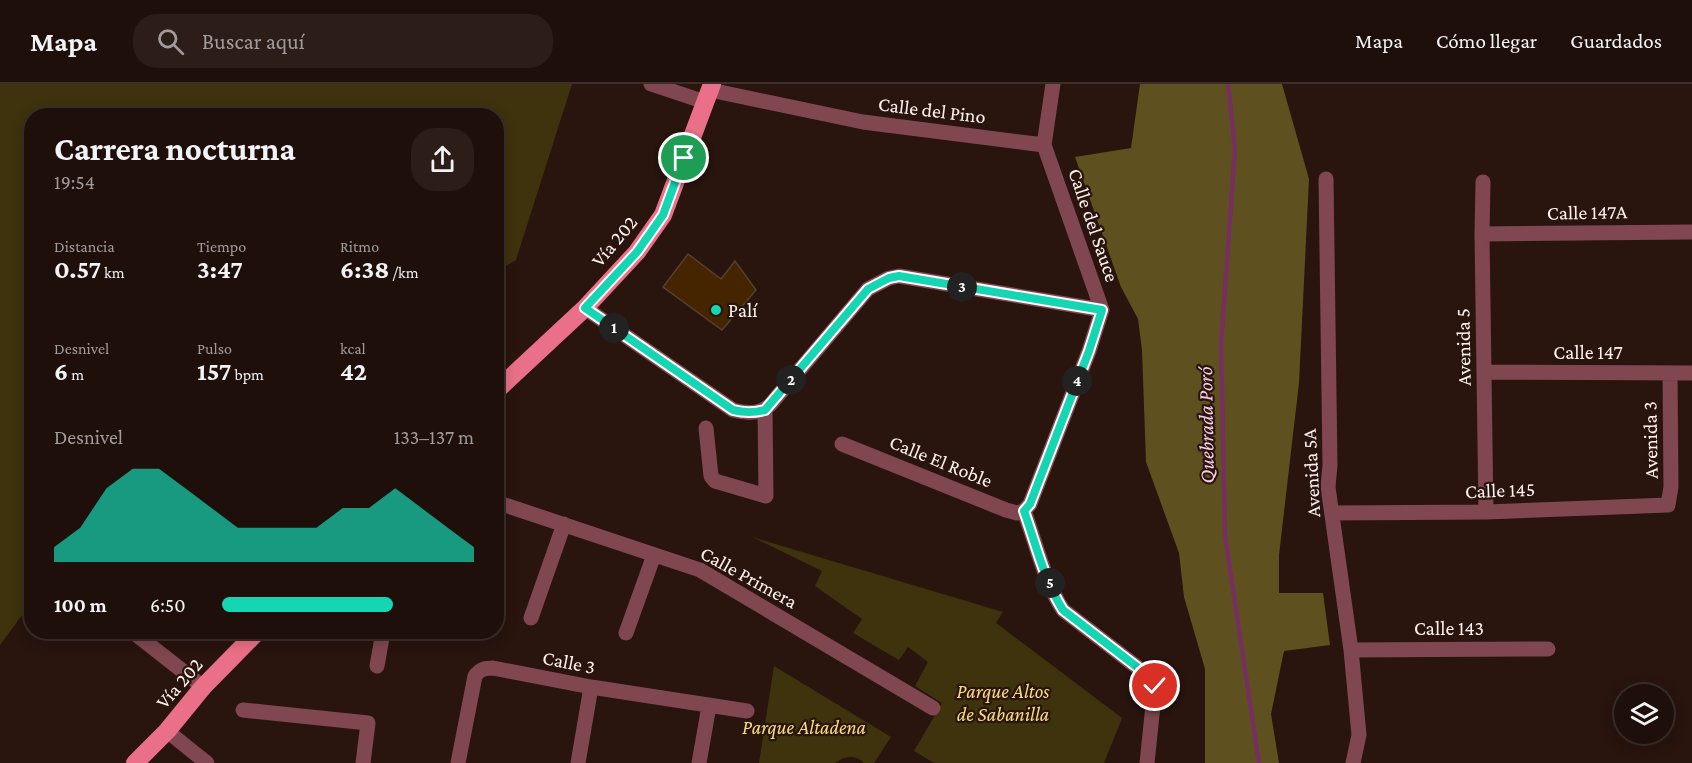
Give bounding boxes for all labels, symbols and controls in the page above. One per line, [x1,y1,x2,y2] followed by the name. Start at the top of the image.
[133,14,553,68] search box
[154,25,187,58] icon: search
[30,26,97,57] text: Mapa
[202,29,305,54] text: Buscar aquí
[1355,29,1403,53] text: Mapa
[1436,29,1537,53] text: Cómo llegar
[1570,29,1662,53] text: Guardados
[877,92,987,128] street label: Calle del Pino
[411,128,474,191] button: share
[54,130,296,167] text: Carrera nocturna
[658,132,709,183] pin
[667,141,700,174] icon: arrive
[1064,165,1124,285] street label: Calle del Sauce
[54,171,95,193] text: 19:54
[1547,200,1628,224] street label: Calle 147A
[586,211,642,271] street label: Vía 202
[54,238,115,255] text: Distancia
[197,238,246,255] text: Tiempo
[340,238,379,255] text: Ritmo
[54,255,101,284] text: 0.57
[197,255,243,284] text: 3:47
[340,255,389,284] text: 6:38
[101,264,125,281] text: km
[389,264,418,281] text: /km
[947,272,977,302] pin: 3
[958,278,966,295] text: 3
[728,299,758,321] place label: Palí
[709,303,723,317] marker: Palí
[1451,308,1475,386] street label: Avenida 5
[599,313,629,343] pin: 1
[611,319,617,336] text: 1
[54,340,109,357] text: Desnivel
[197,340,232,357] text: Pulso
[340,340,366,357] text: kcal
[1553,341,1623,363] street label: Calle 147
[54,357,68,386] text: 6
[197,357,231,386] text: 157
[340,357,367,386] text: 42
[776,365,806,395] pin: 2
[1193,365,1219,484] water label: Quebrada Poró
[68,366,84,383] text: m
[231,366,264,383] text: bpm
[1062,366,1092,396] pin: 4
[787,371,795,388] text: 2
[1073,372,1081,389] text: 4
[1638,401,1662,479] street label: Avenida 3
[54,426,123,448] text: Desnivel
[394,426,474,448] text: 133–137 m
[1298,427,1324,518] street label: Avenida 5A
[886,430,996,492] street label: Calle El Roble
[1465,478,1535,502] street label: Calle 145
[697,541,801,613] street label: Calle Primera
[1035,568,1065,598] pin: 5
[1046,574,1054,591] text: 5
[54,594,107,616] text: 100 m
[150,594,185,616] text: 6:50
[1414,617,1484,639] street label: Calle 143
[541,646,597,678] street label: Calle 3
[151,653,207,713] street label: Vía 202
[1129,660,1180,711] pin
[1138,669,1171,702] icon: check
[957,680,1050,725] park label: Parque Altos de Sabanilla
[1614,684,1674,744] map controls
[1614,684,1674,744] button: layers
[742,716,866,739] park label: Parque Altadena

